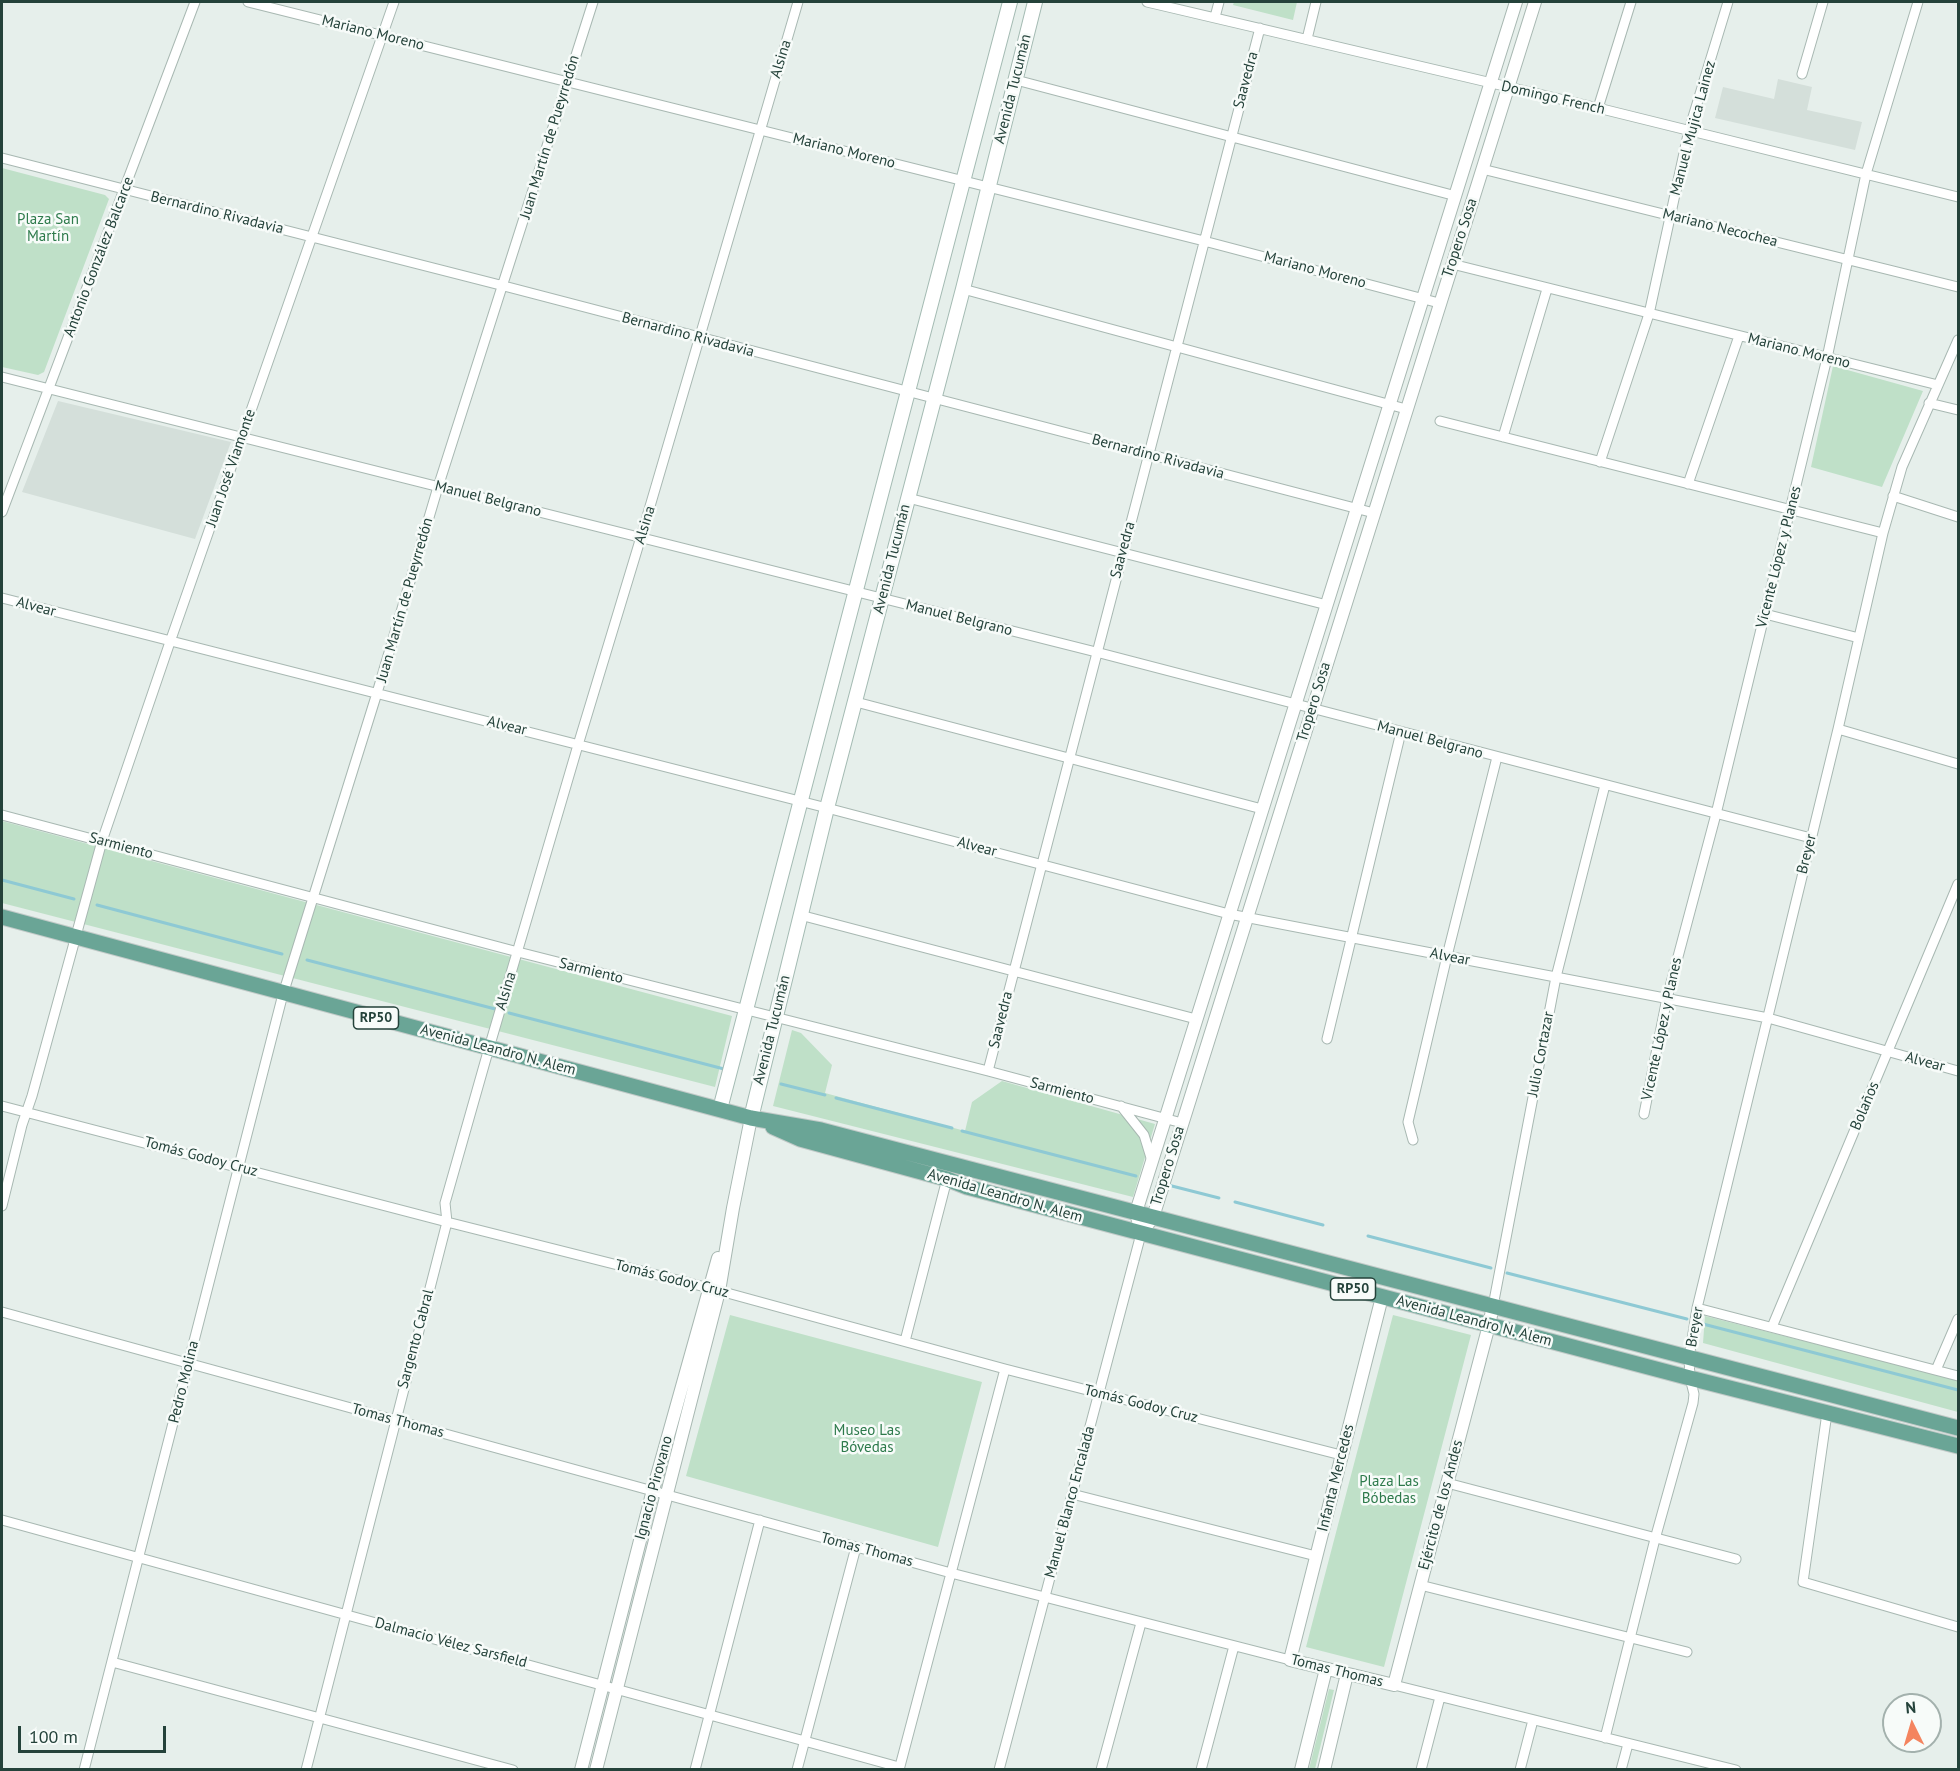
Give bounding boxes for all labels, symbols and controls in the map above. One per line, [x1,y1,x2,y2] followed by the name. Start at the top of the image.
[320,12,426,54] street label: Mariano Moreno
[991,32,1035,146] street label: Avenida Tucumán
[767,38,795,80] street label: Alsina
[1230,50,1262,110] street label: Saavedra
[516,53,584,221] street label: Juan Martín de Pueyrredón
[1666,59,1720,197] street label: Manuel Mujica Lainez
[1499,77,1607,119] street label: Domingo French
[791,130,897,172] street label: Mariano Moreno
[60,174,138,340] street label: Antonio González Balcarce
[149,188,285,238] street label: Bernardino Rivadavia
[1439,196,1481,280] street label: Tropero Sosa
[1661,205,1779,251] street label: Mariano Necochea
[17,211,79,246] park label: Plaza San Martín
[1262,248,1368,292] street label: Mariano Moreno
[620,309,756,361] street label: Bernardino Rivadavia
[1746,330,1852,372] street label: Mariano Moreno
[202,407,260,529] street label: Juan José Viamonte
[1090,431,1226,483] street label: Bernardino Rivadavia
[433,477,543,521] street label: Manuel Belgrano
[1753,484,1805,630] street label: Vicente López y Planes
[870,502,914,616] street label: Avenida Tucumán
[631,504,659,546] street label: Alsina
[373,516,437,684] street label: Juan Martín de Pueyrredón
[1107,520,1139,580] street label: Saavedra
[14,593,58,621] street label: Alvear
[904,596,1014,640] street label: Manuel Belgrano
[1293,660,1335,744] street label: Tropero Sosa
[485,712,529,740] street label: Alvear
[1375,717,1485,763] street label: Manuel Belgrano
[87,829,155,863] street label: Sarmiento
[1793,832,1821,876] street label: Breyer
[955,833,999,861] street label: Alvear
[1428,944,1472,970] street label: Alvear
[557,954,625,988] street label: Sarmiento
[1638,956,1686,1102] street label: Vicente López y Planes
[492,970,520,1012] street label: Alsina
[750,973,794,1087] street label: Avenida Tucumán
[985,990,1017,1050] street label: Saavedra
[354,1007,398,1029] road number: RP50
[1524,1010,1558,1098] street label: Julio Cortazar
[418,1021,578,1079] street label: Avenida Leandro N. Alem
[1903,1048,1947,1076] street label: Alvear
[1028,1074,1096,1108] street label: Sarmiento
[1847,1079,1883,1133] street label: Bolaños
[1147,1124,1189,1208] street label: Tropero Sosa
[142,1133,260,1181] street label: Tomás Godoy Cruz
[925,1165,1085,1227] street label: Avenida Leandro N. Alem
[613,1256,731,1302] street label: Tomás Godoy Cruz
[1330,1278,1376,1300] road number: RP50
[394,1287,438,1391] street label: Sargento Cabral
[1394,1292,1554,1350] street label: Avenida Leandro N. Alem
[1683,1305,1707,1349] street label: Breyer
[165,1339,203,1425] street label: Pedro Molina
[1082,1381,1200,1427] street label: Tomás Godoy Cruz
[350,1400,446,1442] street label: Tomas Thomas
[834,1422,900,1457] park label: Museo Las Bóvedas
[1314,1422,1358,1534] street label: Infanta Mercedes
[1041,1424,1099,1580] street label: Manuel Blanco Encalada
[631,1434,677,1542] street label: Ignacio Pirovano
[1415,1438,1467,1572] street label: Ejército de los Andes
[1359,1473,1419,1508] park label: Plaza Las Bóbedas
[819,1529,915,1571] street label: Tomas Thomas
[373,1614,529,1672] street label: Dalmacio Vélez Sarsfield
[1289,1651,1385,1691] street label: Tomas Thomas
[1882,1693,1942,1753] north arrow
[1904,1697,1917,1717] text: N
[21,1714,170,1752] scale bar
[29,1725,78,1748] text: 100 m

